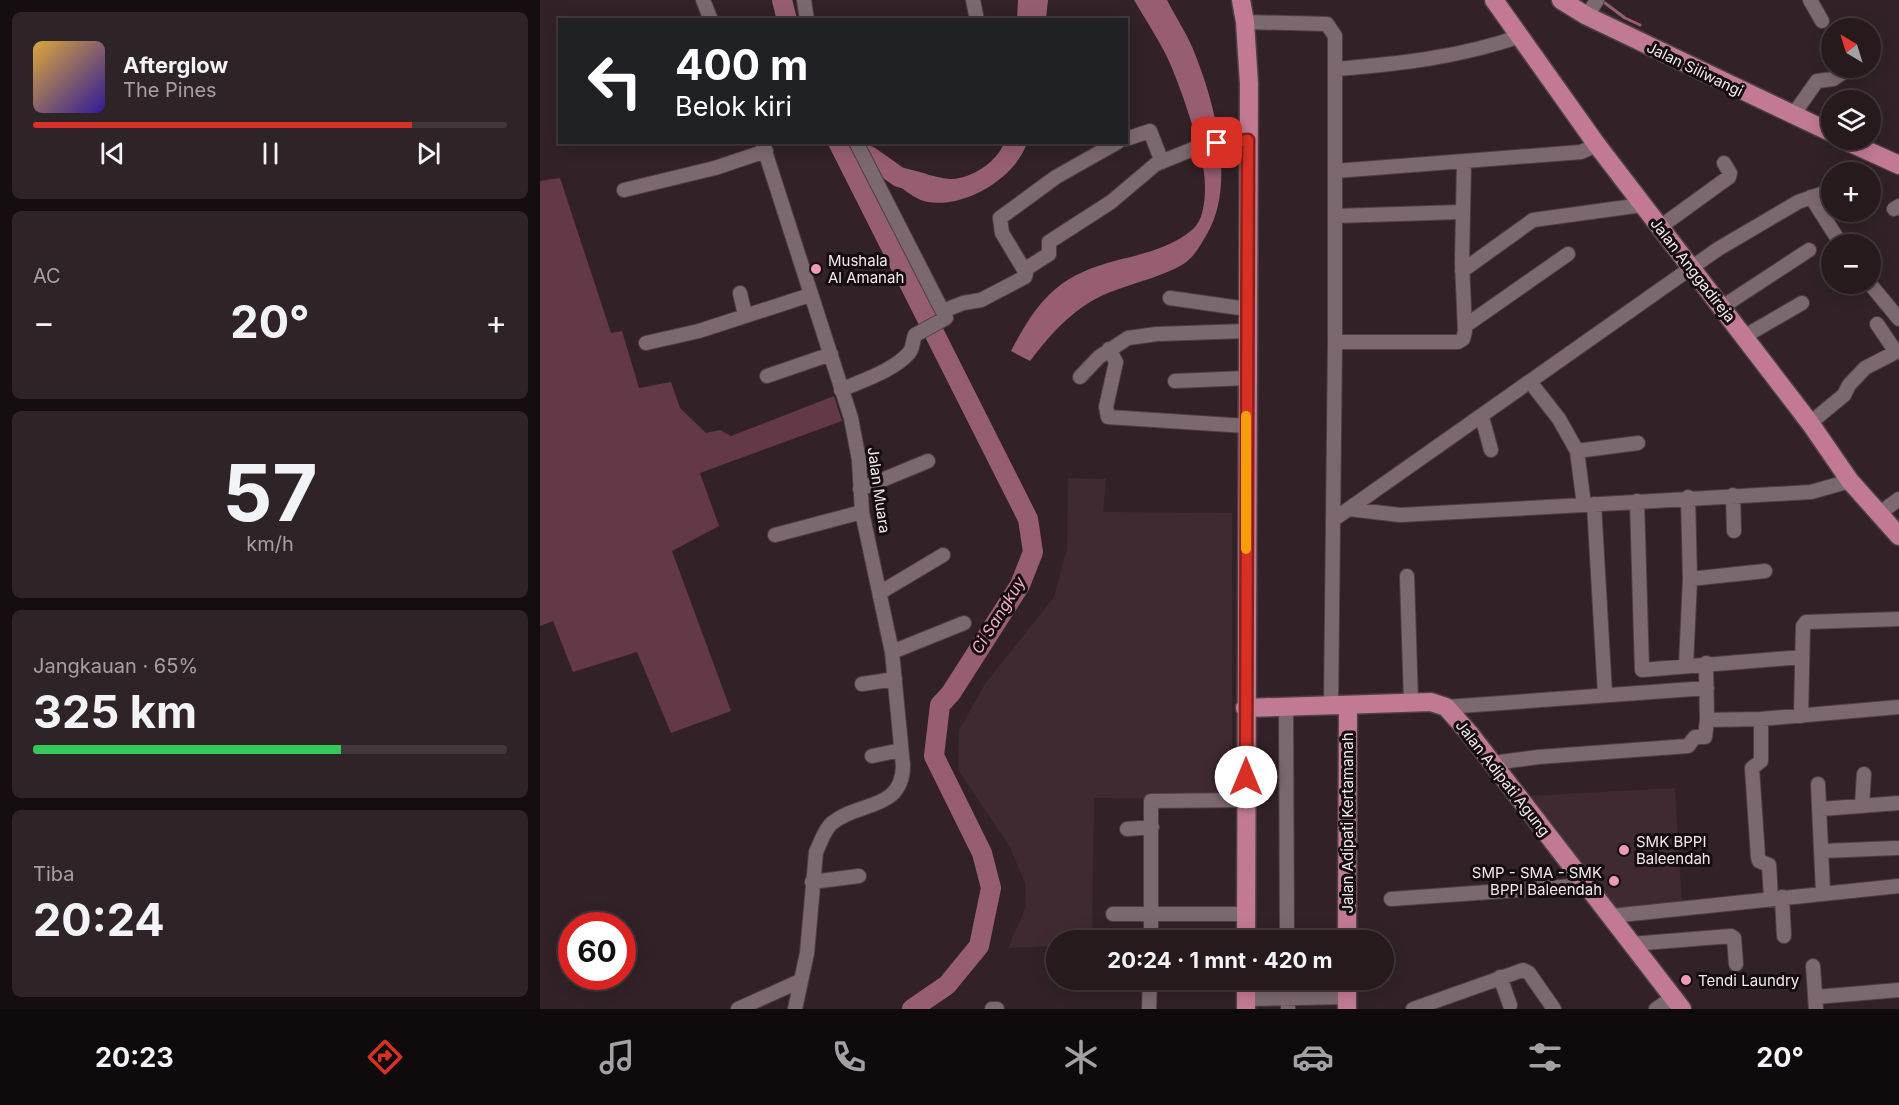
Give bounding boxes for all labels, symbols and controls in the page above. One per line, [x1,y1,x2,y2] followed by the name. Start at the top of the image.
[1821,18,1881,78] north arrow
[1821,18,1881,294] map controls
[1644,37,1746,101] street label: Jalan Siliwangi
[675,39,808,90] text: 400 m
[576,42,654,120] icon: left
[123,52,228,78] text: Afterglow
[123,78,217,102] text: The Pines
[675,90,792,123] text: Belok kiri
[1821,90,1881,150] button: layers
[1191,117,1242,168] pin
[1200,126,1233,159] icon: arrive
[96,137,129,170] icon: previous
[254,137,287,170] icon: pause
[412,137,445,170] icon: next
[1821,162,1881,222] button: +
[1646,214,1740,326] street label: Jalan Anggadireja
[1821,234,1881,294] button: −
[828,251,904,287] place label: Mushala Al Amanah
[809,262,823,276] marker: Mushala Al Amanah
[33,264,61,288] text: AC
[230,294,310,349] text: 20°
[33,302,55,342] text: −
[485,302,507,342] text: +
[222,445,318,540] text: 57
[864,446,894,534] street label: Jalan Muara
[246,532,294,556] text: km/h
[967,572,1030,657] water label: Ci Sangkuy
[33,654,198,678] text: Jangkauan · 65%
[33,684,197,739] text: 325 km
[1452,716,1554,840] street label: Jalan Adipati Agung
[1338,732,1357,914] street label: Jalan Adipati Kertamanah
[1214,745,1278,809] position arrow
[1636,832,1711,868] place label: SMK BPPI Baleendah
[1617,843,1631,857] marker: SMK BPPI Baleendah
[33,862,74,886] text: Tiba
[1472,863,1602,899] place label: SMP - SMA - SMK BPPI Baleendah
[1607,874,1621,888] marker: SMP - SMA - SMK BPPI Baleendah
[33,892,165,947] text: 20:24
[558,912,636,990] speed limit sign: 60
[1107,947,1333,973] text: 20:24 · 1 mnt · 420 m
[1698,971,1800,990] place label: Tendi Laundry
[1679,973,1693,987] marker: Tendi Laundry
[364,1036,406,1078] icon: directions
[596,1036,638,1078] icon: music
[828,1036,870,1078] icon: phone
[1060,1036,1102,1078] icon: climate
[1292,1036,1334,1078] icon: car
[1524,1036,1566,1078] icon: filters
[95,1041,174,1074] text: 20:23
[1756,1041,1804,1074] text: 20°

